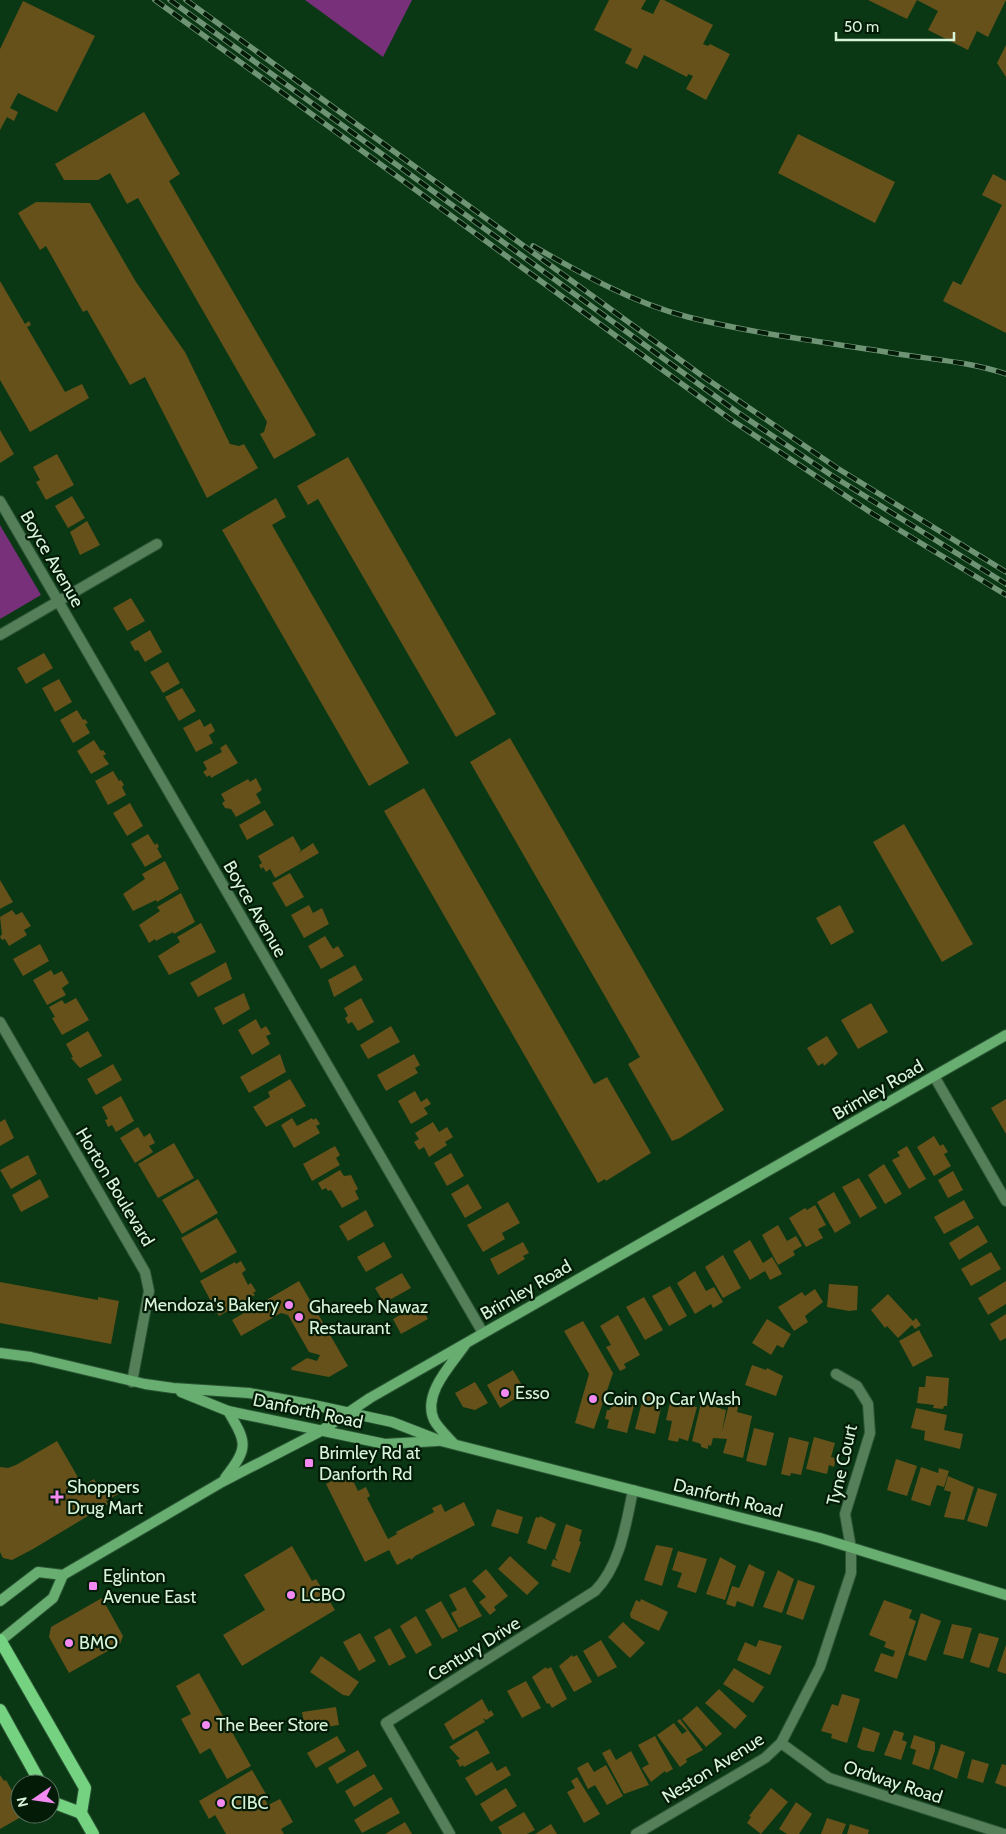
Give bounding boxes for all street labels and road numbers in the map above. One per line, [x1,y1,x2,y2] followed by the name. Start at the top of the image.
[16,507,88,611] street label: Boyce Avenue
[219,857,291,961] street label: Boyce Avenue
[829,1055,927,1125] street label: Brimley Road
[71,1124,159,1250] street label: Horton Boulevard
[477,1255,575,1325] street label: Brimley Road
[251,1389,365,1433] street label: Danforth Road
[822,1422,862,1508] street label: Tyne Court
[671,1474,785,1522] street label: Danforth Road
[424,1612,524,1686] street label: Century Drive
[658,1728,768,1808] street label: Neston Avenue
[841,1756,945,1808] street label: Ordway Road

